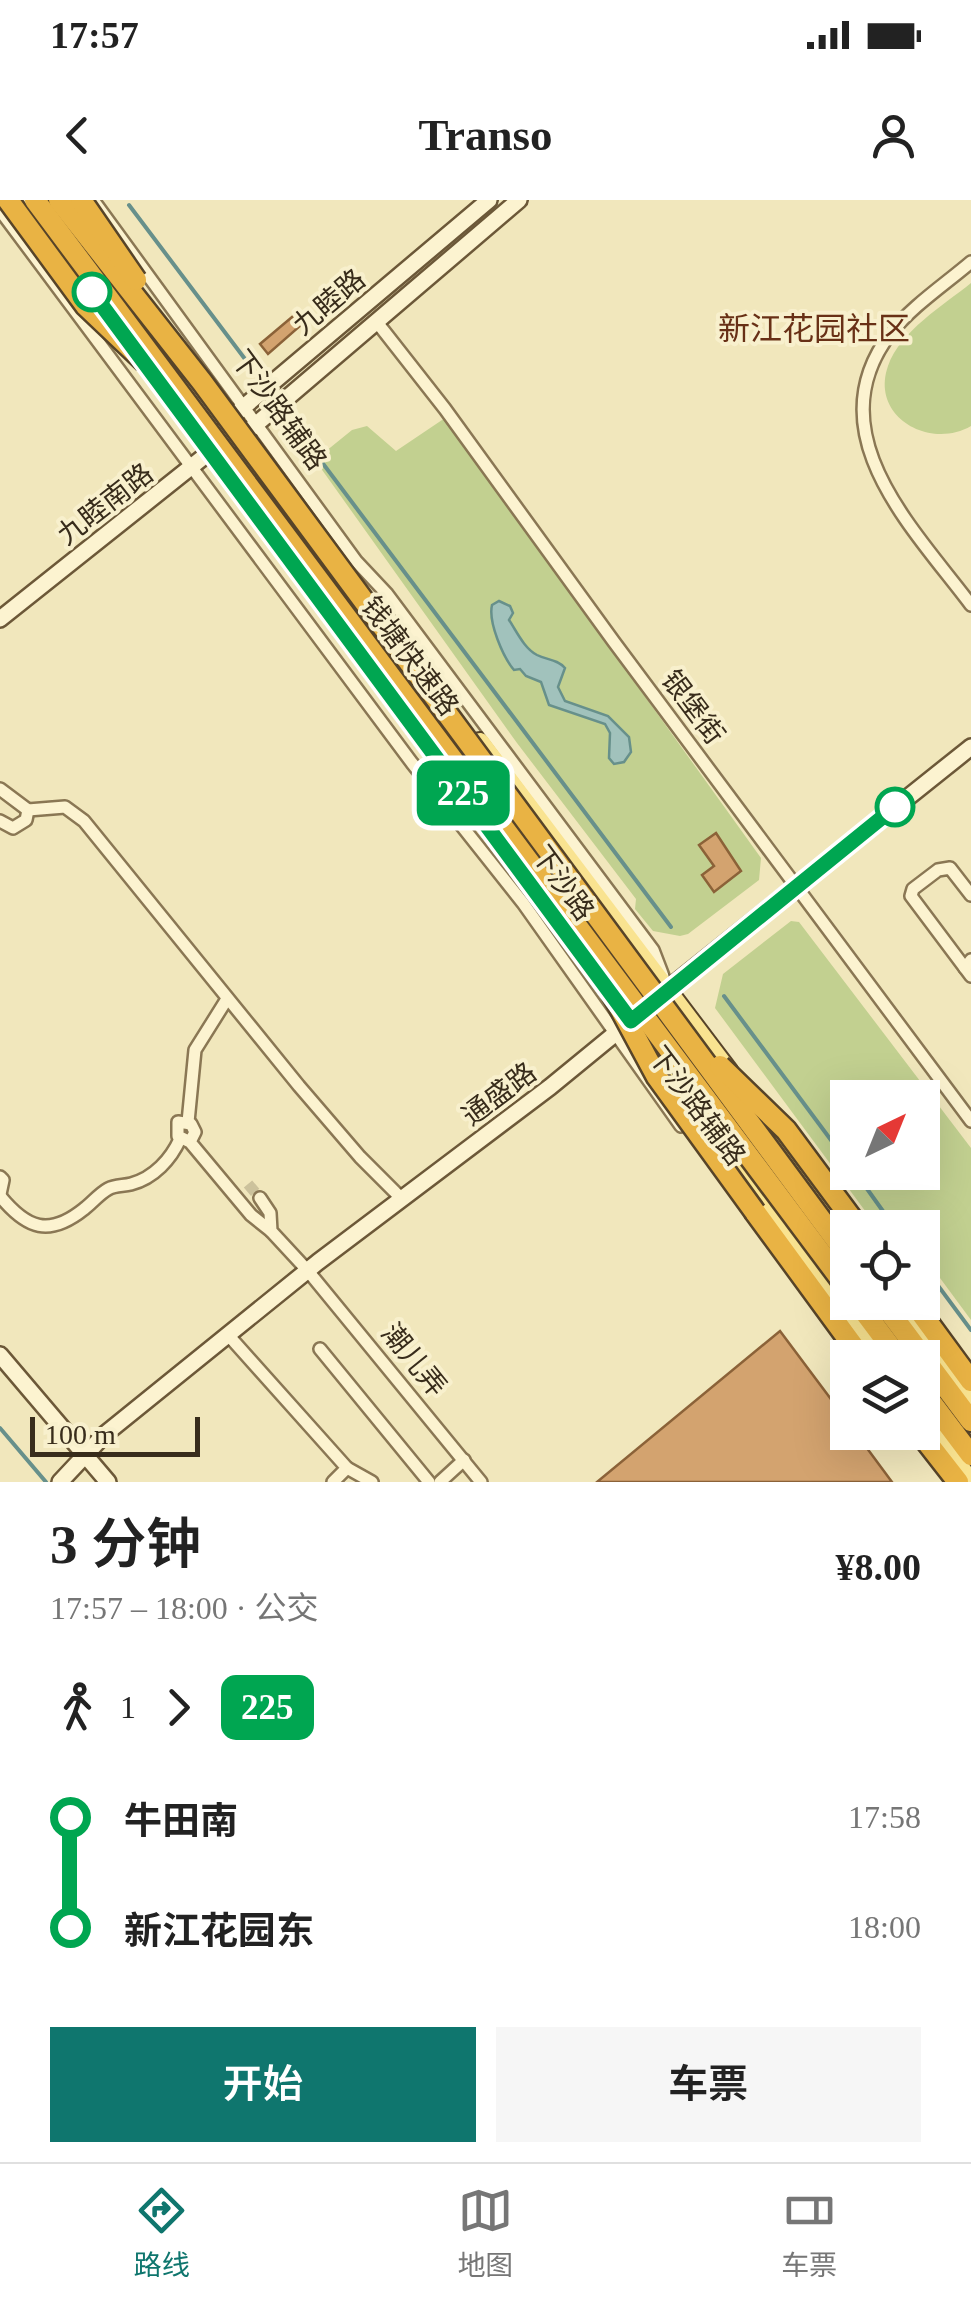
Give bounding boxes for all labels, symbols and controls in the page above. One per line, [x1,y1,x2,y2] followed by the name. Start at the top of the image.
[50,14,139,56] text: 17:57
[50,108,105,163] icon: back
[866,108,921,163] icon: person
[418,110,553,160] text: Transo
[287,263,371,341] street label: 九睦路
[73,273,111,311] unlabelled marker
[718,311,910,347] district label: 新江花园社区
[225,344,333,476] street label: 下沙路辅路
[51,457,159,551] street label: 九睦南路
[355,591,465,721] street label: 钱塘快速路
[655,664,731,750] street label: 银堡街
[406,760,520,826] line badge: 225
[437,774,489,813] text: 225
[876,788,914,826] unlabelled marker
[526,840,600,926] street label: 下沙路
[642,1041,752,1171] street label: 下沙路辅路
[456,1056,542,1132] street label: 通盛路
[830,1080,940,1190] north arrow
[830,1080,940,1450] map controls
[830,1210,940,1320] button: locate
[376,1318,452,1402] street label: 潮儿弄
[830,1340,940,1450] button: layers
[30,1412,200,1456] scale bar
[45,1419,116,1450] text: 100 m
[50,1514,201,1575] text: 3 分钟
[836,1546,921,1588] text: ¥8.00
[50,1590,318,1626] text: 17:57 – 18:00 · 公交
[50,1680,105,1735] icon: walk
[151,1680,206,1735] icon: forward
[241,1688,294,1727] text: 225
[120,1689,136,1725] text: 1
[848,1799,921,1835] text: 17:58
[124,1800,238,1842] text: 牛田南
[848,1909,921,1945] text: 18:00
[124,1910,314,1952] text: 新江花园东
[50,2027,476,2142] button: 开始
[496,2027,921,2142] button: 车票
[134,2183,190,2283] tab: 路线
[457,2183,513,2283] tab: 地图
[781,2183,837,2283] tab: 车票

